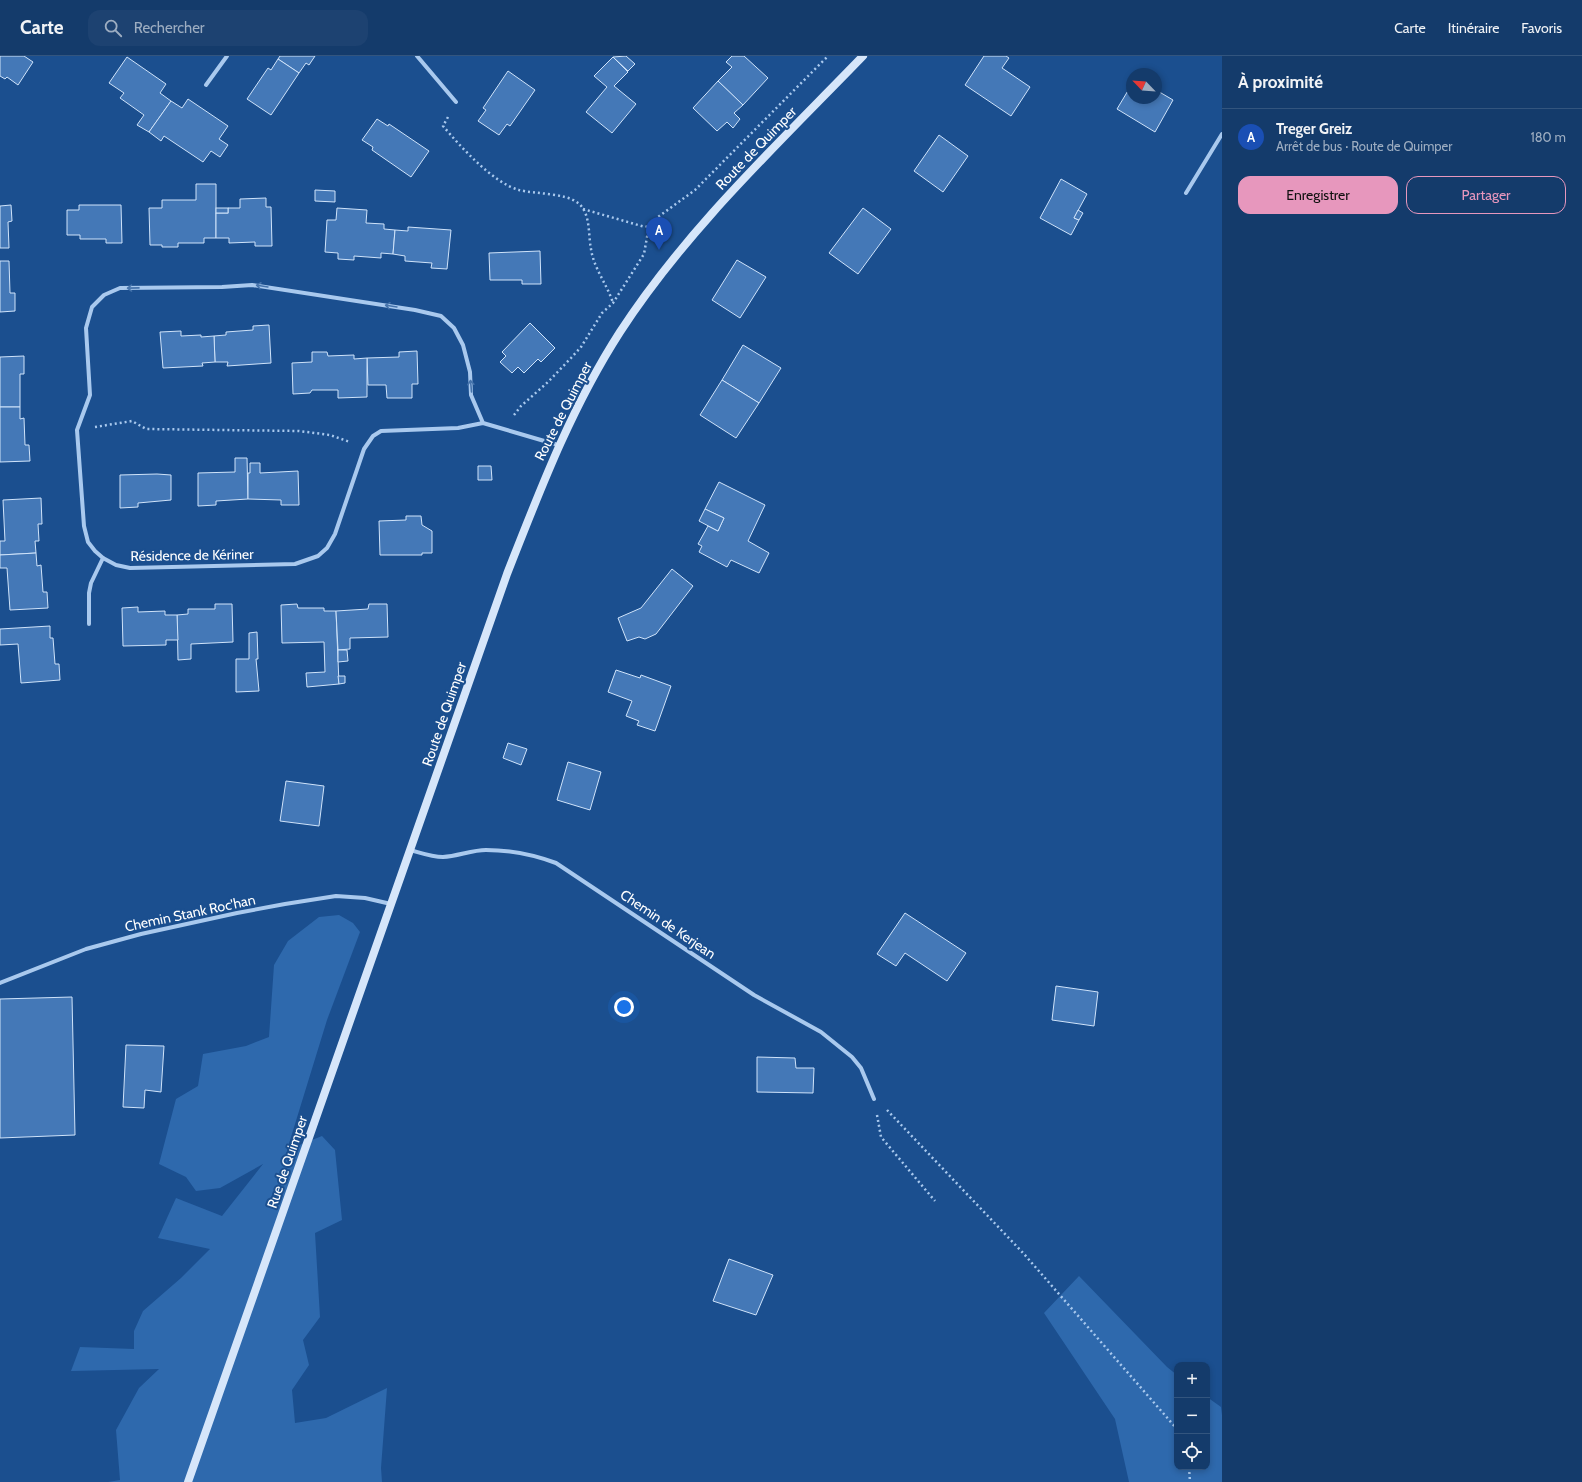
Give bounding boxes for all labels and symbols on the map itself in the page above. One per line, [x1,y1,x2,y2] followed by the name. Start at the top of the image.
[1126,68,1162,104] north arrow
[712,102,801,193] street label: Route de Quimper
[646,217,672,250] pin: A
[256,282,269,290] one-way arrow
[127,284,140,292] one-way arrow
[385,302,398,310] one-way arrow
[530,358,596,464] street label: Route de Quimper
[467,380,474,393] one-way arrow
[130,545,254,565] street label: Résidence de Kériner
[418,659,470,768] street label: Route de Quimper
[617,885,719,963] street label: Chemin de Kerjean
[123,890,257,936] street label: Chemin Stank Roc'han
[614,997,634,1017] your location
[263,1113,311,1211] street label: Rue de Quimper

